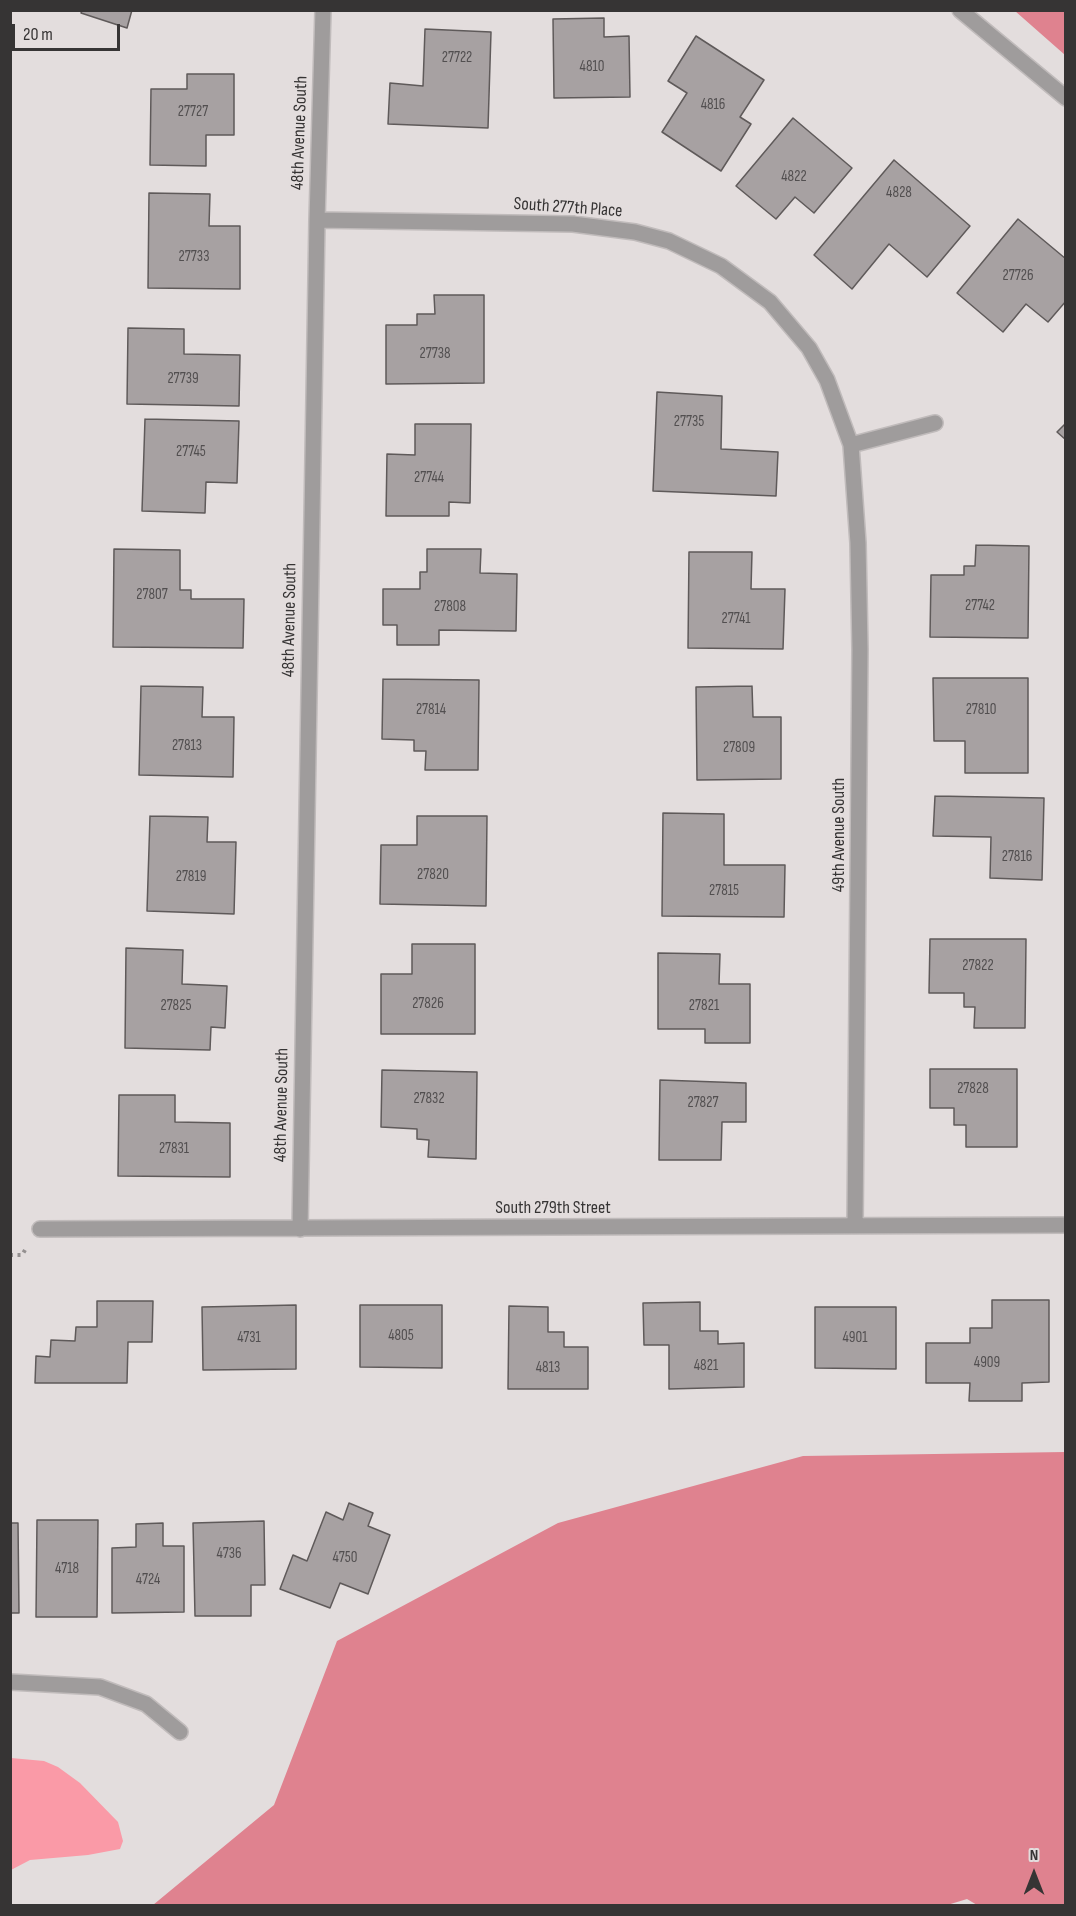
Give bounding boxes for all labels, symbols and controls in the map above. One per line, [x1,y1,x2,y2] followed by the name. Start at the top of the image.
[15,12,123,50] scale bar
[23,24,53,45] text: 20 m
[442,49,472,67] house number: 27722
[580,58,604,76] house number: 4810
[287,76,313,190] street label: 48th Avenue South
[701,96,725,114] house number: 4816
[178,103,208,121] house number: 27727
[781,168,807,186] house number: 4822
[886,184,912,202] house number: 4828
[513,193,623,223] street label: South 277th Place
[179,248,209,266] house number: 27733
[1003,267,1033,285] house number: 27726
[419,345,451,363] house number: 27738
[167,370,199,388] house number: 27739
[674,413,704,431] house number: 27735
[176,443,206,461] house number: 27745
[414,469,444,487] house number: 27744
[278,563,302,677] street label: 48th Avenue South
[136,586,168,604] house number: 27807
[965,597,995,615] house number: 27742
[434,598,466,616] house number: 27808
[721,610,751,628] house number: 27741
[416,701,446,719] house number: 27814
[966,701,996,719] house number: 27810
[172,737,202,755] house number: 27813
[723,739,755,757] house number: 27809
[828,778,850,892] street label: 49th Avenue South
[1002,848,1032,866] house number: 27816
[417,866,449,884] house number: 27820
[176,868,206,886] house number: 27819
[709,882,739,900] house number: 27815
[962,957,994,975] house number: 27822
[412,995,444,1013] house number: 27826
[160,997,192,1015] house number: 27825
[689,997,719,1015] house number: 27821
[270,1048,294,1162] street label: 48th Avenue South
[957,1080,989,1098] house number: 27828
[413,1090,445,1108] house number: 27832
[687,1094,719,1112] house number: 27827
[159,1140,189,1158] house number: 27831
[495,1197,611,1219] street label: South 279th Street
[388,1327,414,1345] house number: 4805
[237,1329,261,1347] house number: 4731
[843,1329,867,1347] house number: 4901
[974,1354,1000,1372] house number: 4909
[694,1357,718,1375] house number: 4821
[536,1359,560,1377] house number: 4813
[216,1545,242,1563] house number: 4736
[333,1549,357,1567] house number: 4750
[55,1560,79,1578] house number: 4718
[136,1571,160,1589] house number: 4724
[1004,1844,1064,1904] north arrow
[1030,1846,1038,1865] text: N

